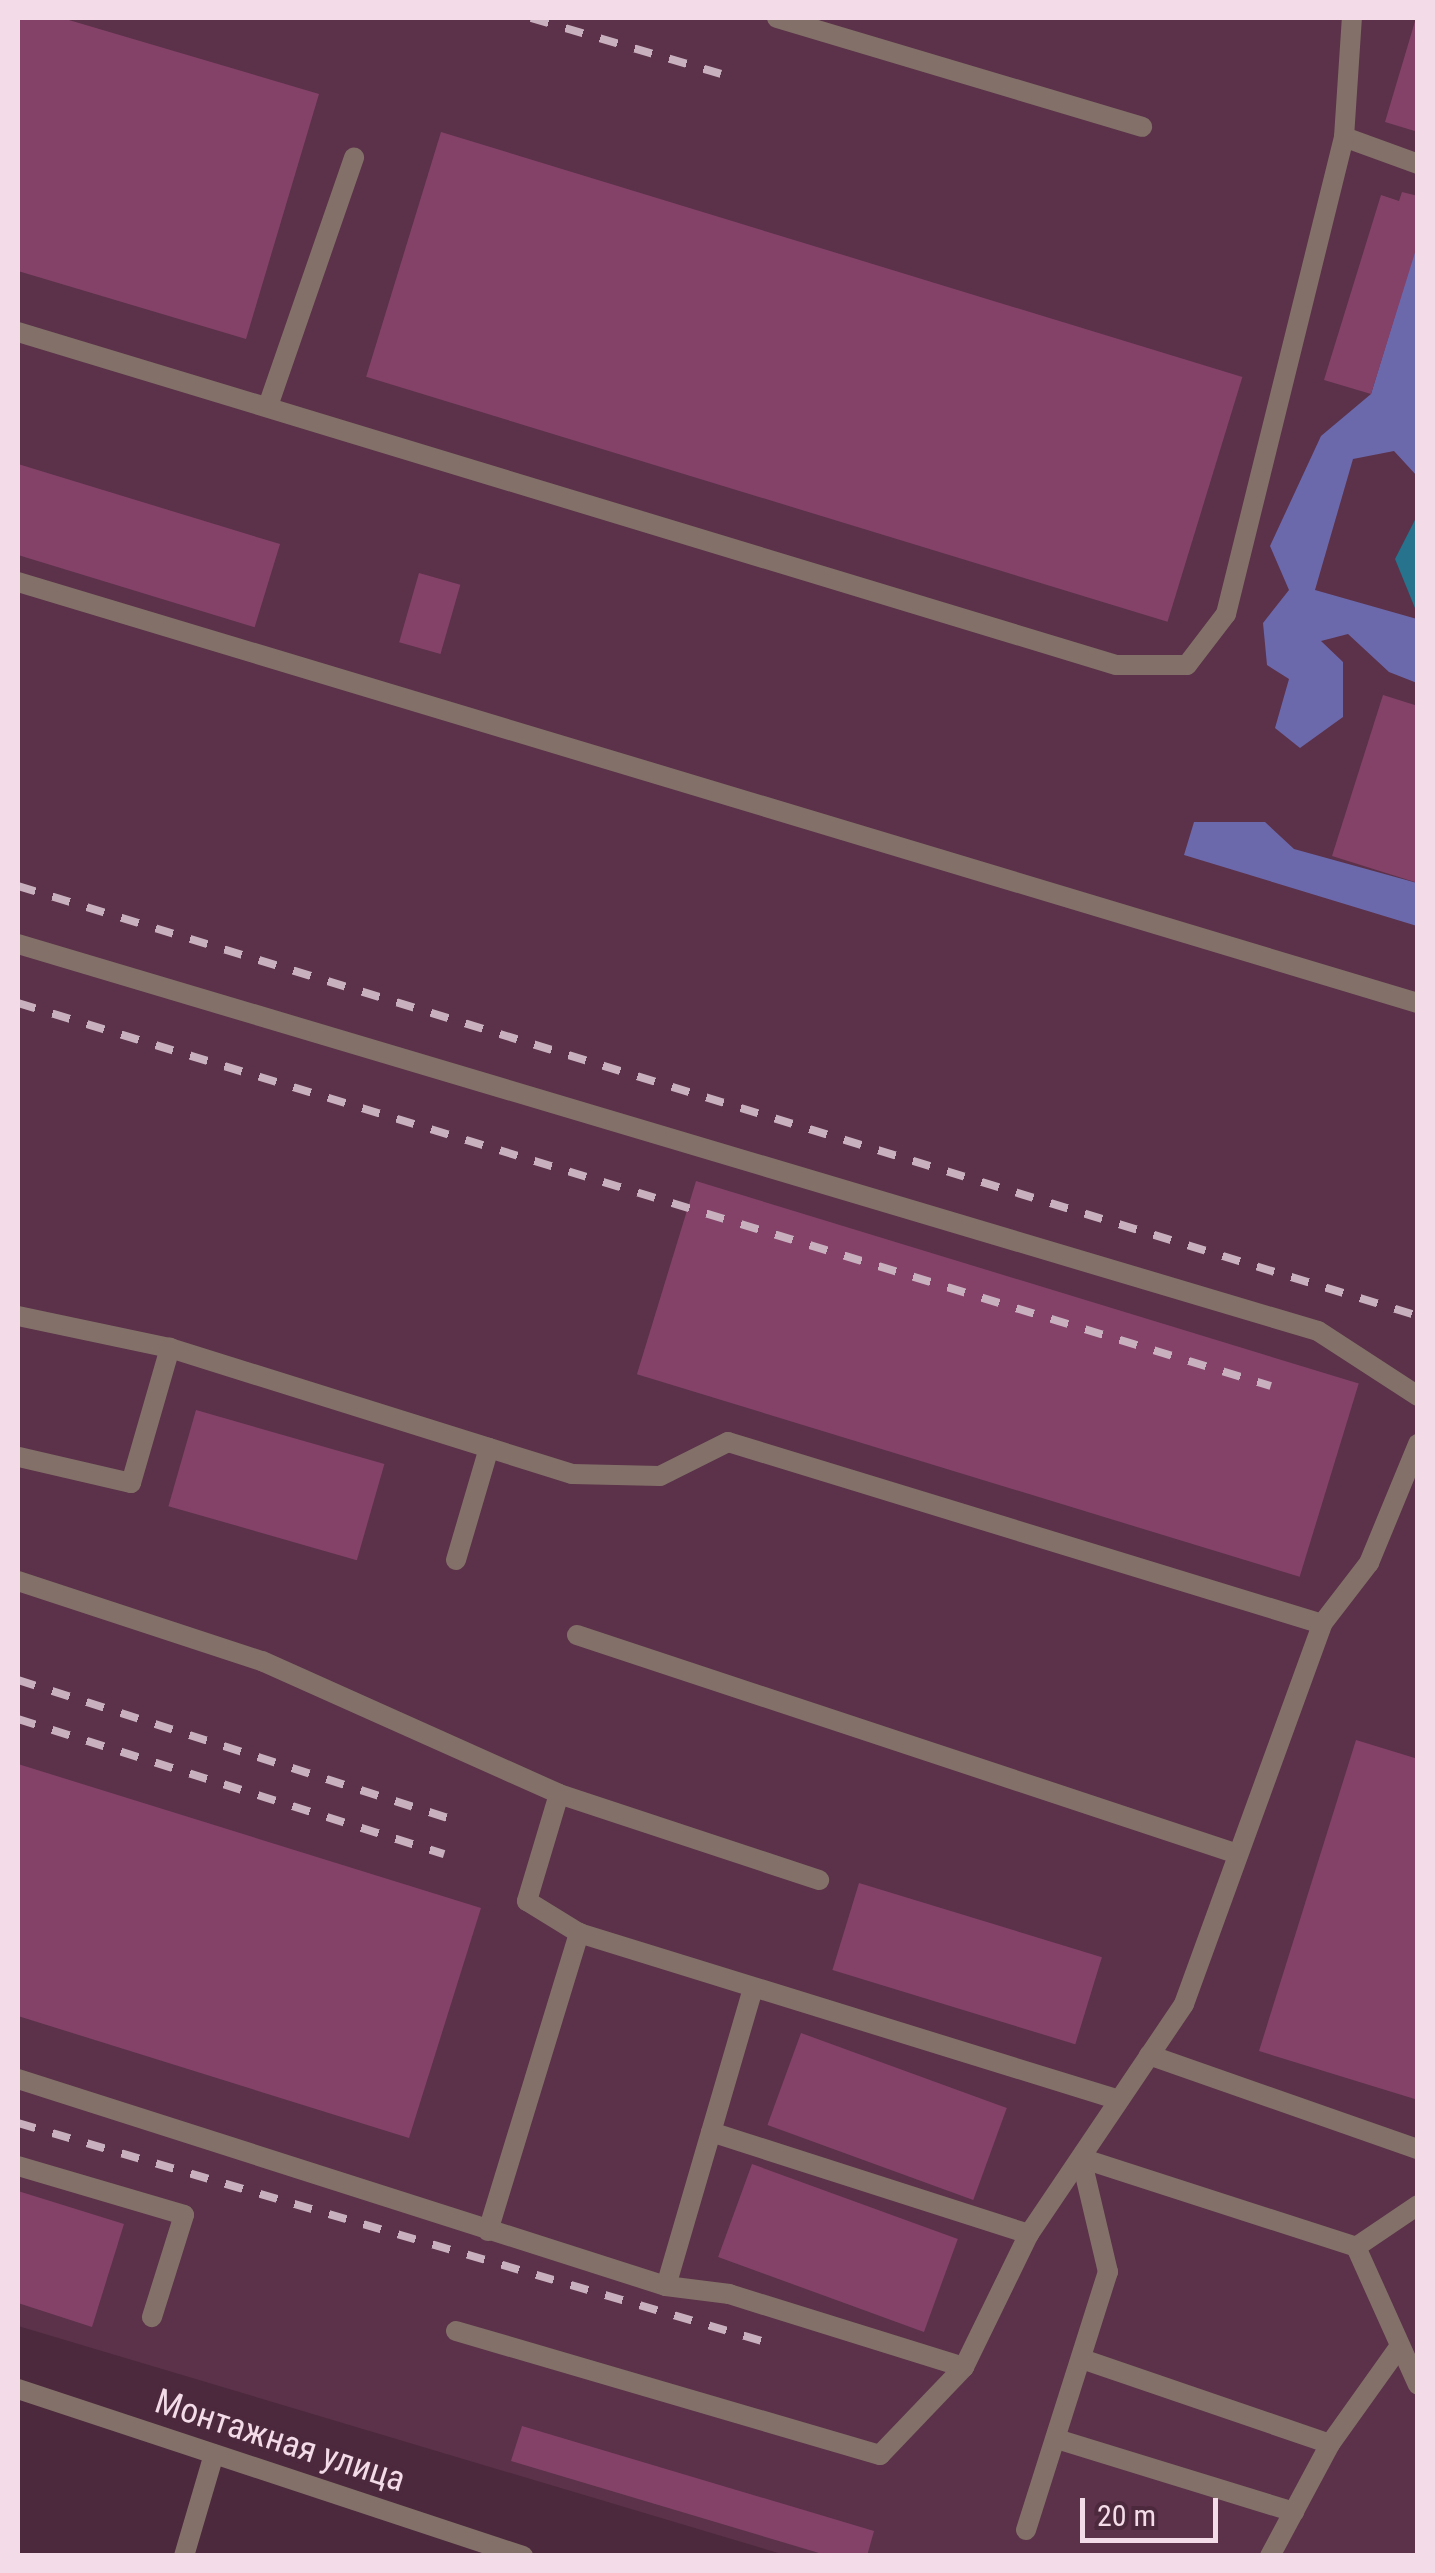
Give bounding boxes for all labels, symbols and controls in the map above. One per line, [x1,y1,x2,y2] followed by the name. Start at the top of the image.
[150,2381,410,2501] street label: Монтажная улица
[1085,2478,1222,2540] scale bar
[1097,2498,1156,2533] text: 20 m

